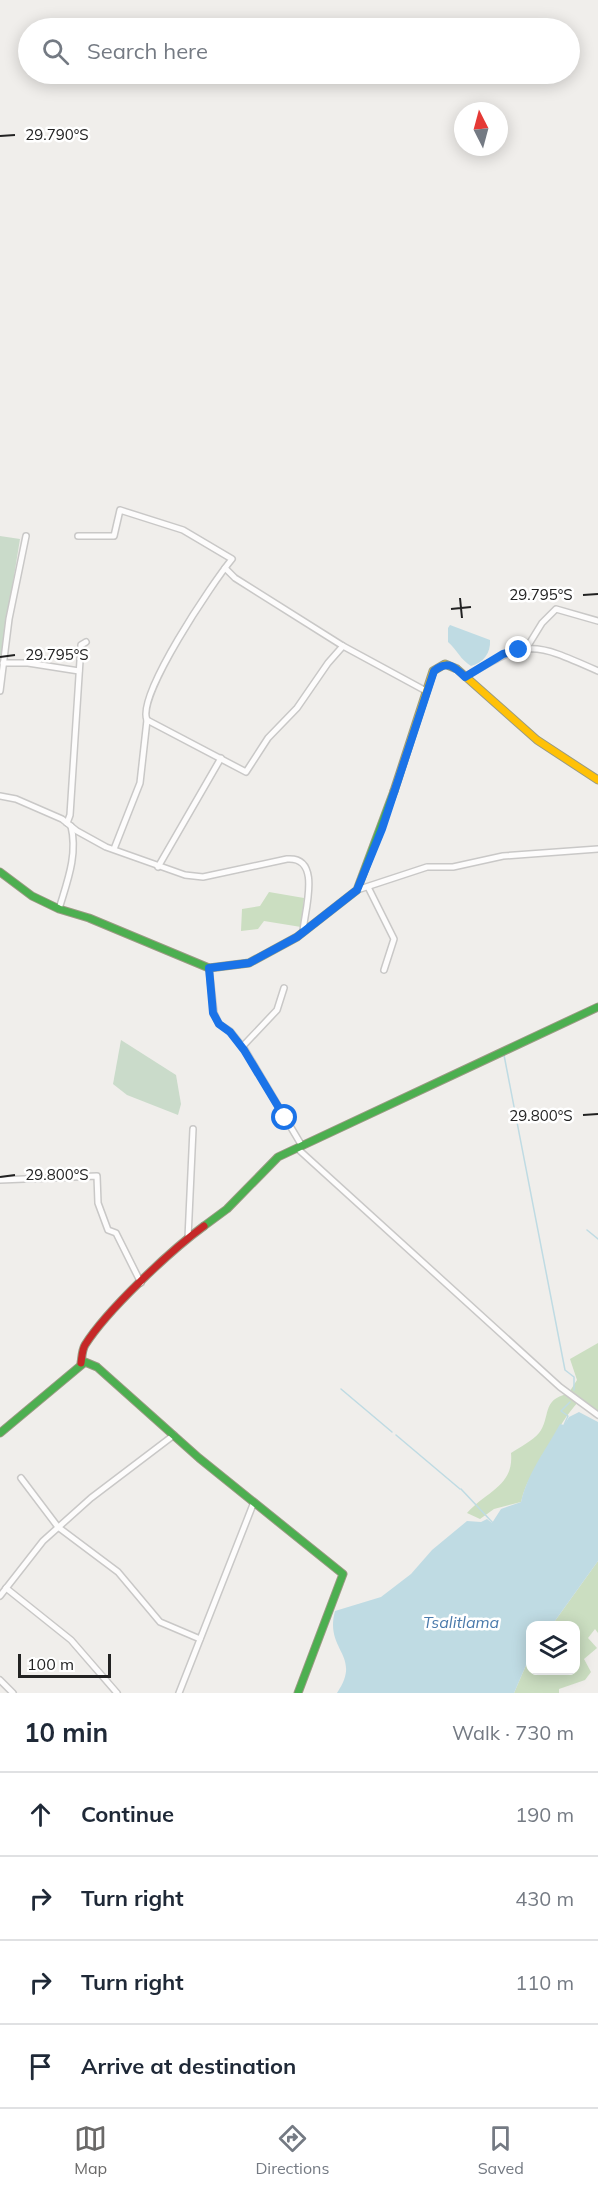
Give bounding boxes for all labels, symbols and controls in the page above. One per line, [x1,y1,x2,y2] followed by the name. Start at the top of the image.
[18,18,580,84] search box
[39,35,72,68] icon: search
[87,37,208,65] text: Search here
[454,102,508,156] north arrow
[25,125,89,144] text: 29.790°S
[509,585,573,604] text: 29.795°S
[505,636,531,662] route end
[25,645,89,664] text: 29.795°S
[271,1104,297,1130] route start
[509,1106,573,1125] text: 29.800°S
[25,1165,89,1184] text: 29.800°S
[423,1612,500,1632] water label: Tsalitlama
[526,1621,580,1675] map controls
[526,1621,580,1675] button: layers
[18,1651,111,1678] scale bar
[27,1654,74,1674] text: 100 m
[24,1716,108,1749] text: 10 min
[452,1720,574,1745] text: Walk · 730 m
[24,1798,57,1831] icon: ahead
[81,1800,174,1828] text: Continue
[515,1802,574,1827] text: 190 m
[24,1882,57,1915] icon: right
[81,1884,184,1912] text: Turn right
[515,1886,574,1911] text: 430 m
[24,1966,57,1999] icon: right
[81,1968,184,1996] text: Turn right
[515,1970,574,1995] text: 110 m
[24,2050,57,2083] icon: arrive
[81,2052,296,2080] text: Arrive at destination
[74,2122,107,2178] tab: Map
[255,2122,329,2178] tab: Directions
[478,2122,524,2178] tab: Saved

